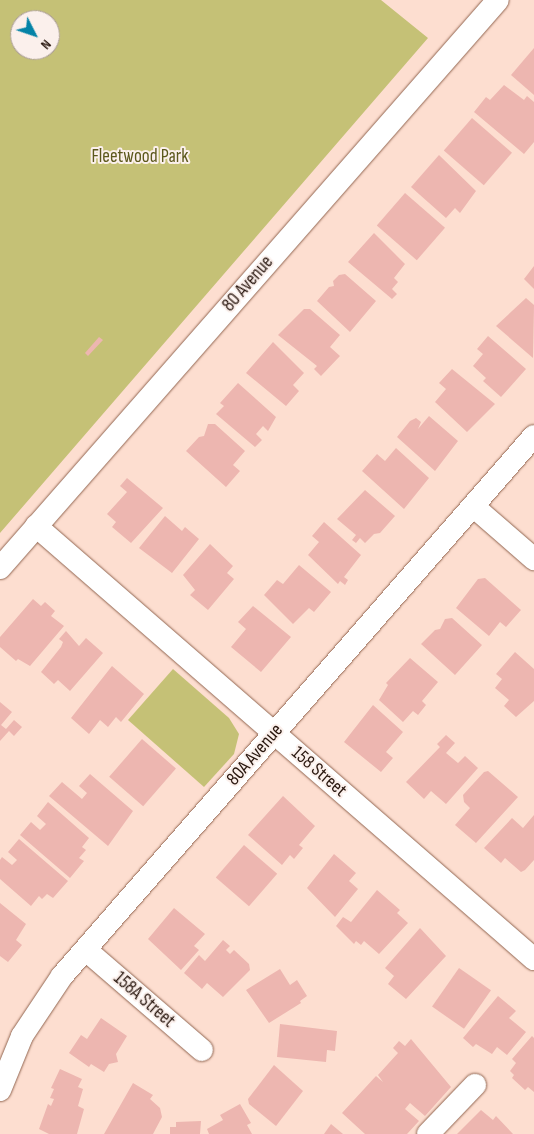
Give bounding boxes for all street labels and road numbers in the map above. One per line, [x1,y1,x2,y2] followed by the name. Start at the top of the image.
[218,252,278,316] street label: 80 Avenue
[222,720,288,790] street label: 80A Avenue
[287,742,351,802] street label: 158 Street
[109,967,179,1033] street label: 158A Street

